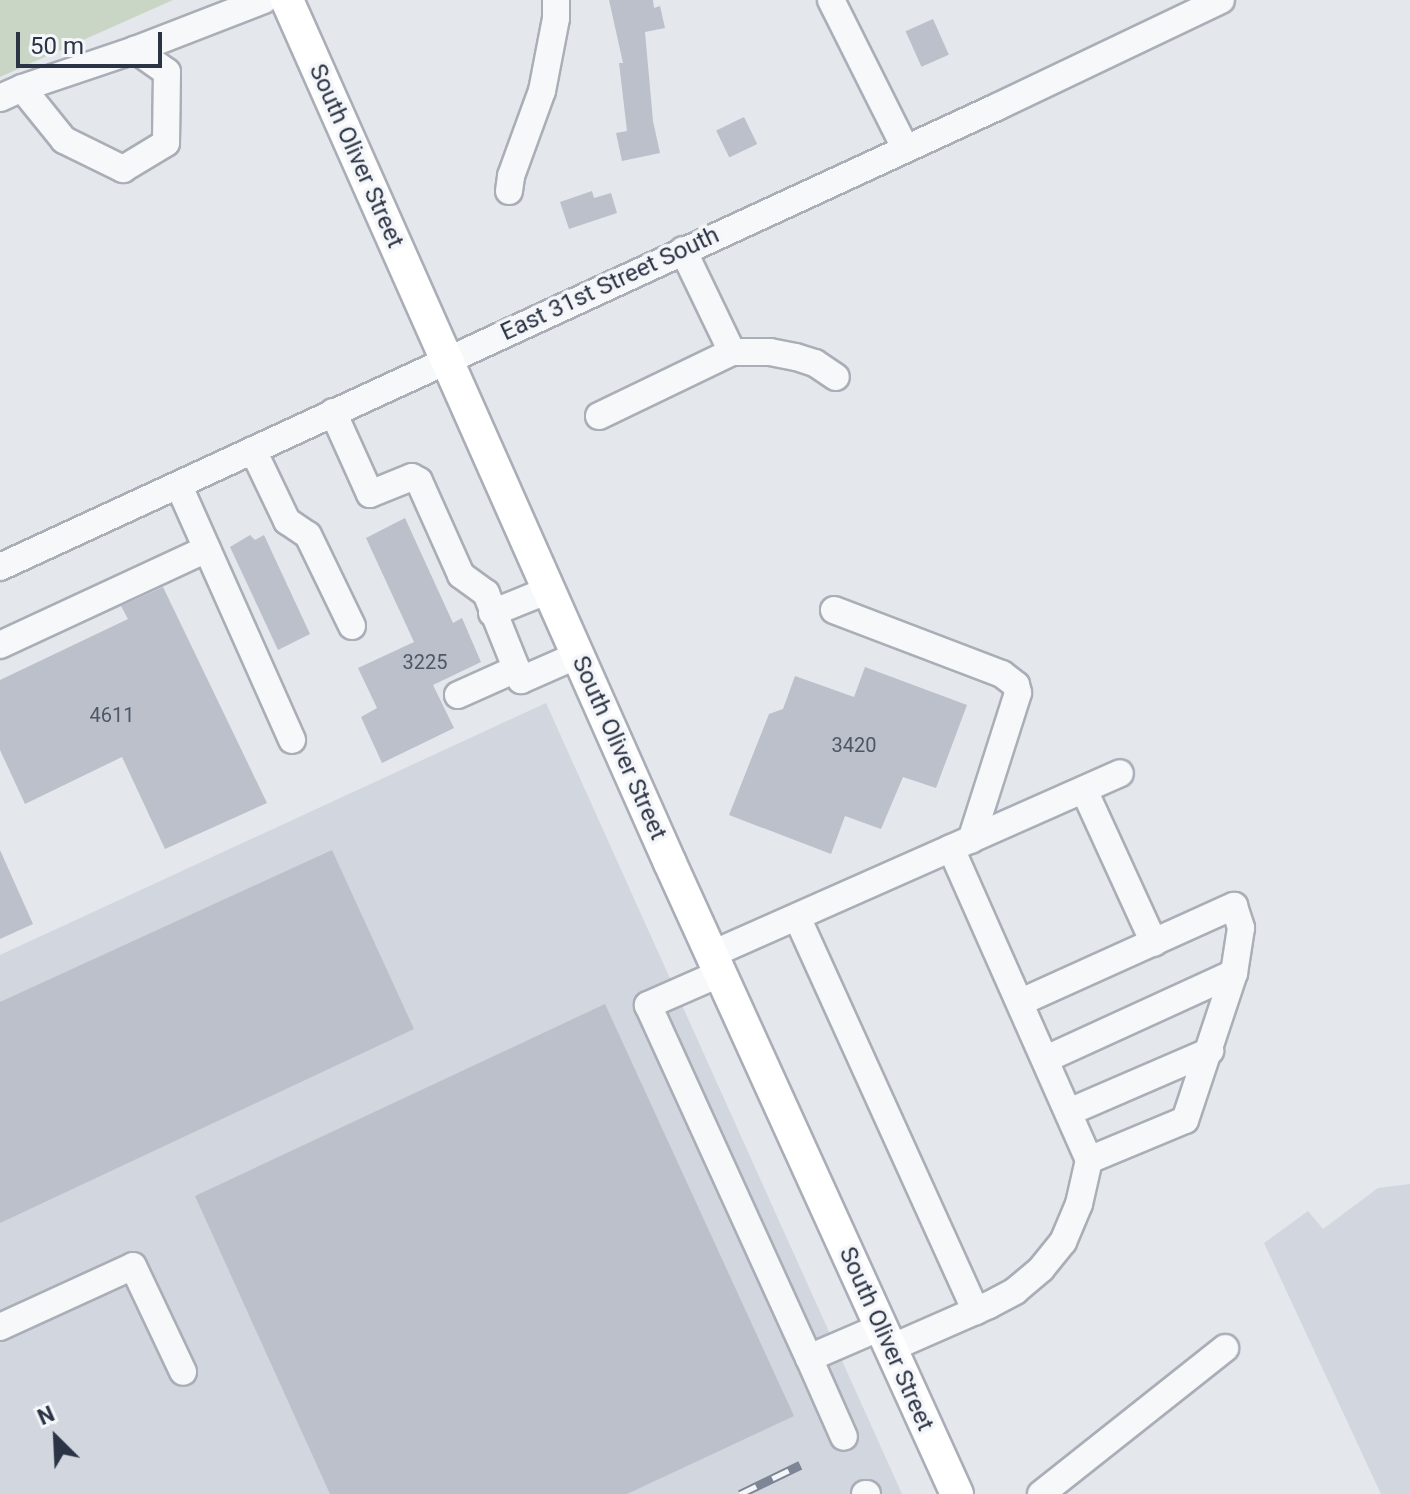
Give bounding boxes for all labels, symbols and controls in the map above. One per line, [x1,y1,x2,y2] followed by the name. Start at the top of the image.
[20,16,166,66] scale bar
[30,32,84,60] text: 50 m
[303,60,409,252] street label: South Oliver Street
[496,221,724,347] street label: East 31st Street South
[403,650,447,674] house number: 3225
[566,652,672,844] street label: South Oliver Street
[90,703,134,727] house number: 4611
[832,733,876,757] house number: 3420
[833,1243,939,1435] street label: South Oliver Street
[16,1398,96,1478] north arrow
[34,1401,58,1430] text: N

